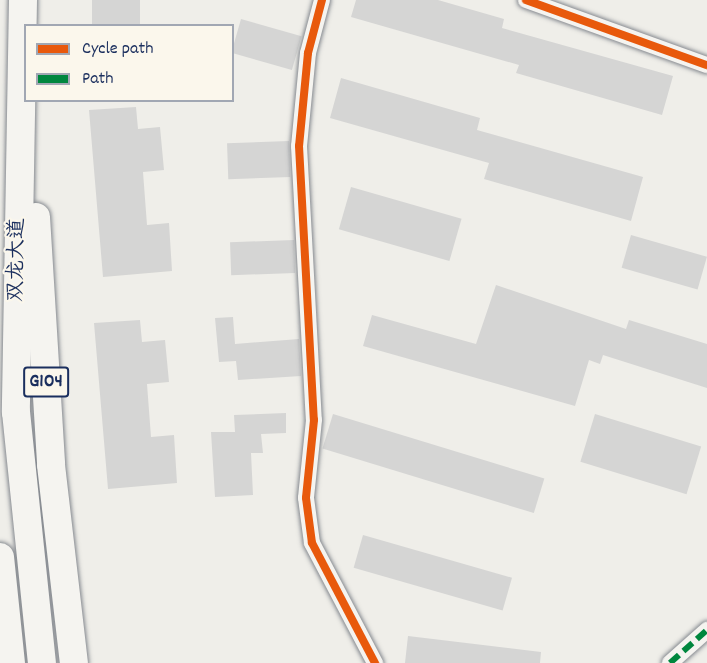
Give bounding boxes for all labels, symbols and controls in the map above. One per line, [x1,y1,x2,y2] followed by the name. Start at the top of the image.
[24,24,234,102] legend
[82,37,153,62] text: Cycle path
[82,67,114,92] text: Path
[5,218,31,302] street label: 双龙大道
[22,365,70,399] road number: G104

